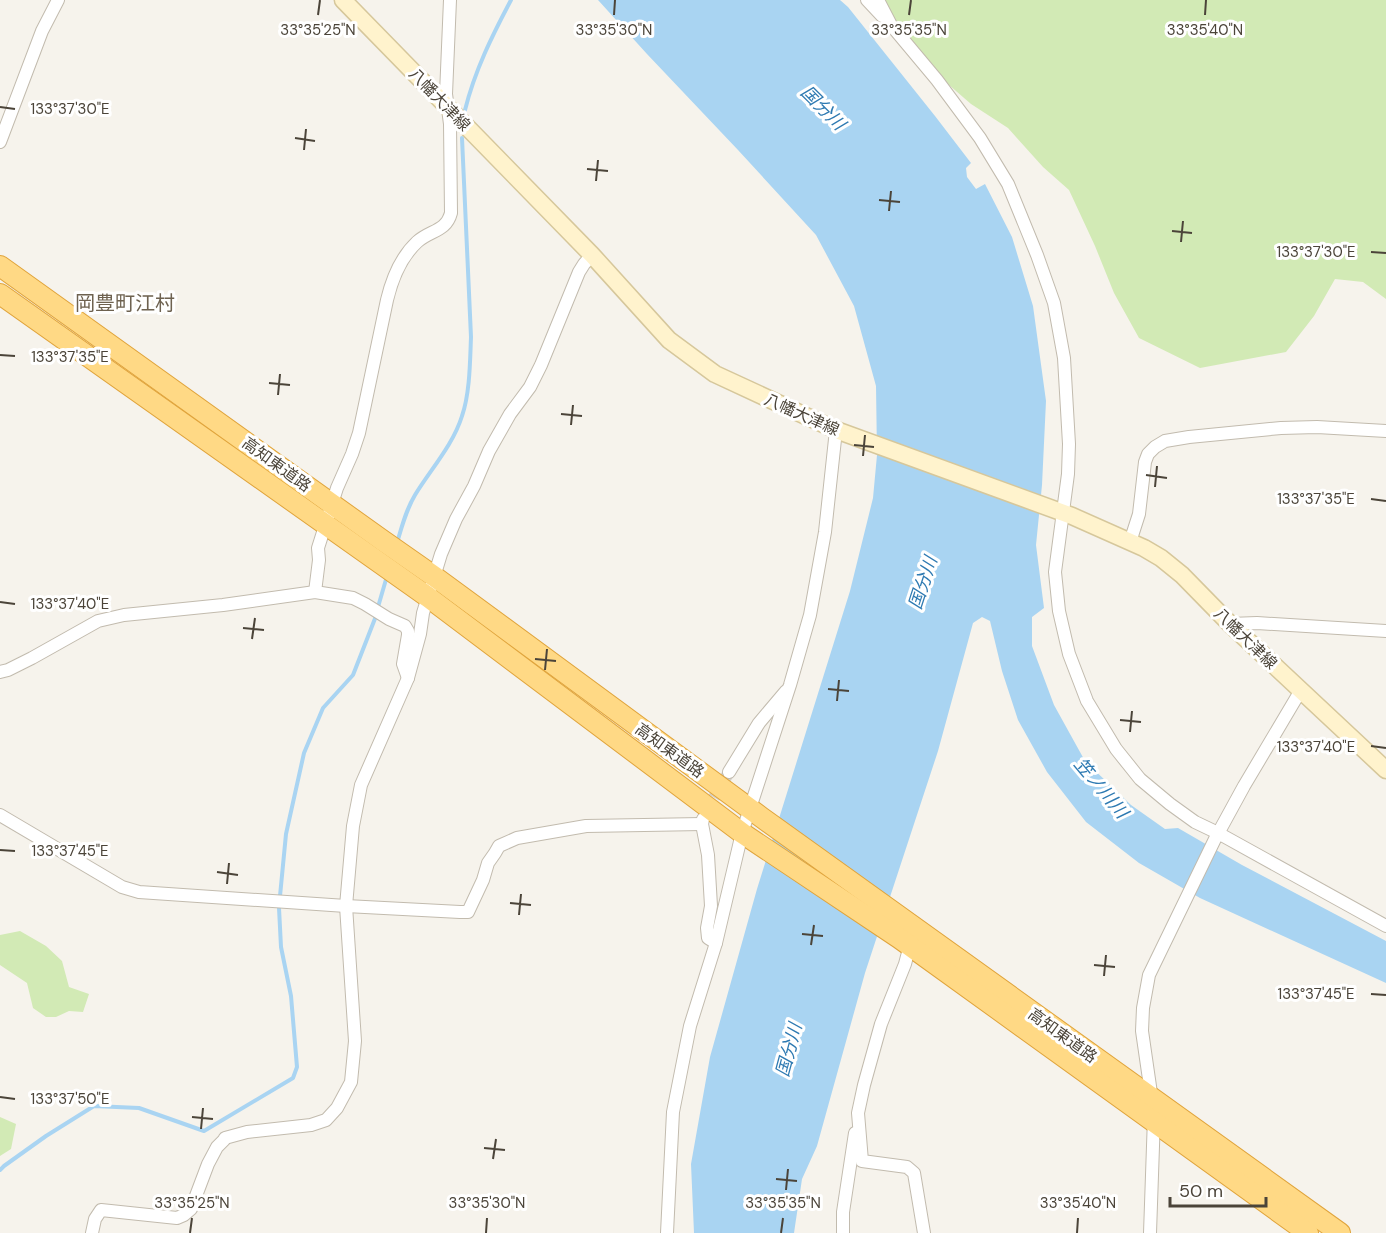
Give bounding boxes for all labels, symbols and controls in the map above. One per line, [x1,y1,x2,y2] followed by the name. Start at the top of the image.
[280,20,356,40] text: 33°35'25"N
[576,20,652,40] text: 33°35'30"N
[871,20,947,40] text: 33°35'35"N
[1167,20,1243,40] text: 33°35'40"N
[404,63,475,135] street label: 八幡大津線
[795,80,852,137] water label: 国分川
[31,99,109,119] text: 133°37'30"E
[1277,242,1355,262] text: 133°37'30"E
[75,290,175,316] district label: 岡豊町江村
[31,347,109,367] text: 133°37'35"E
[761,389,843,440] street label: 八幡大津線
[238,432,315,496] street label: 高知東道路
[1277,489,1355,509] text: 133°37'35"E
[903,552,943,612] water label: 国分川
[31,594,109,614] text: 133°37'40"E
[1210,603,1282,674] street label: 八幡大津線
[631,718,708,782] street label: 高知東道路
[1277,737,1355,757] text: 133°37'40"E
[1069,753,1135,825] water label: 笠ノ川川
[31,841,109,861] text: 133°37'45"E
[1277,984,1355,1004] text: 133°37'45"E
[1024,1003,1101,1067] street label: 高知東道路
[770,1019,808,1079] water label: 国分川
[31,1089,109,1109] text: 133°37'50"E
[1170,1170,1266,1208] scale bar
[1179,1179,1223,1203] text: 50 m
[154,1193,230,1213] text: 33°35'25"N
[449,1193,525,1213] text: 33°35'30"N
[745,1193,821,1213] text: 33°35'35"N
[1040,1193,1116,1213] text: 33°35'40"N

